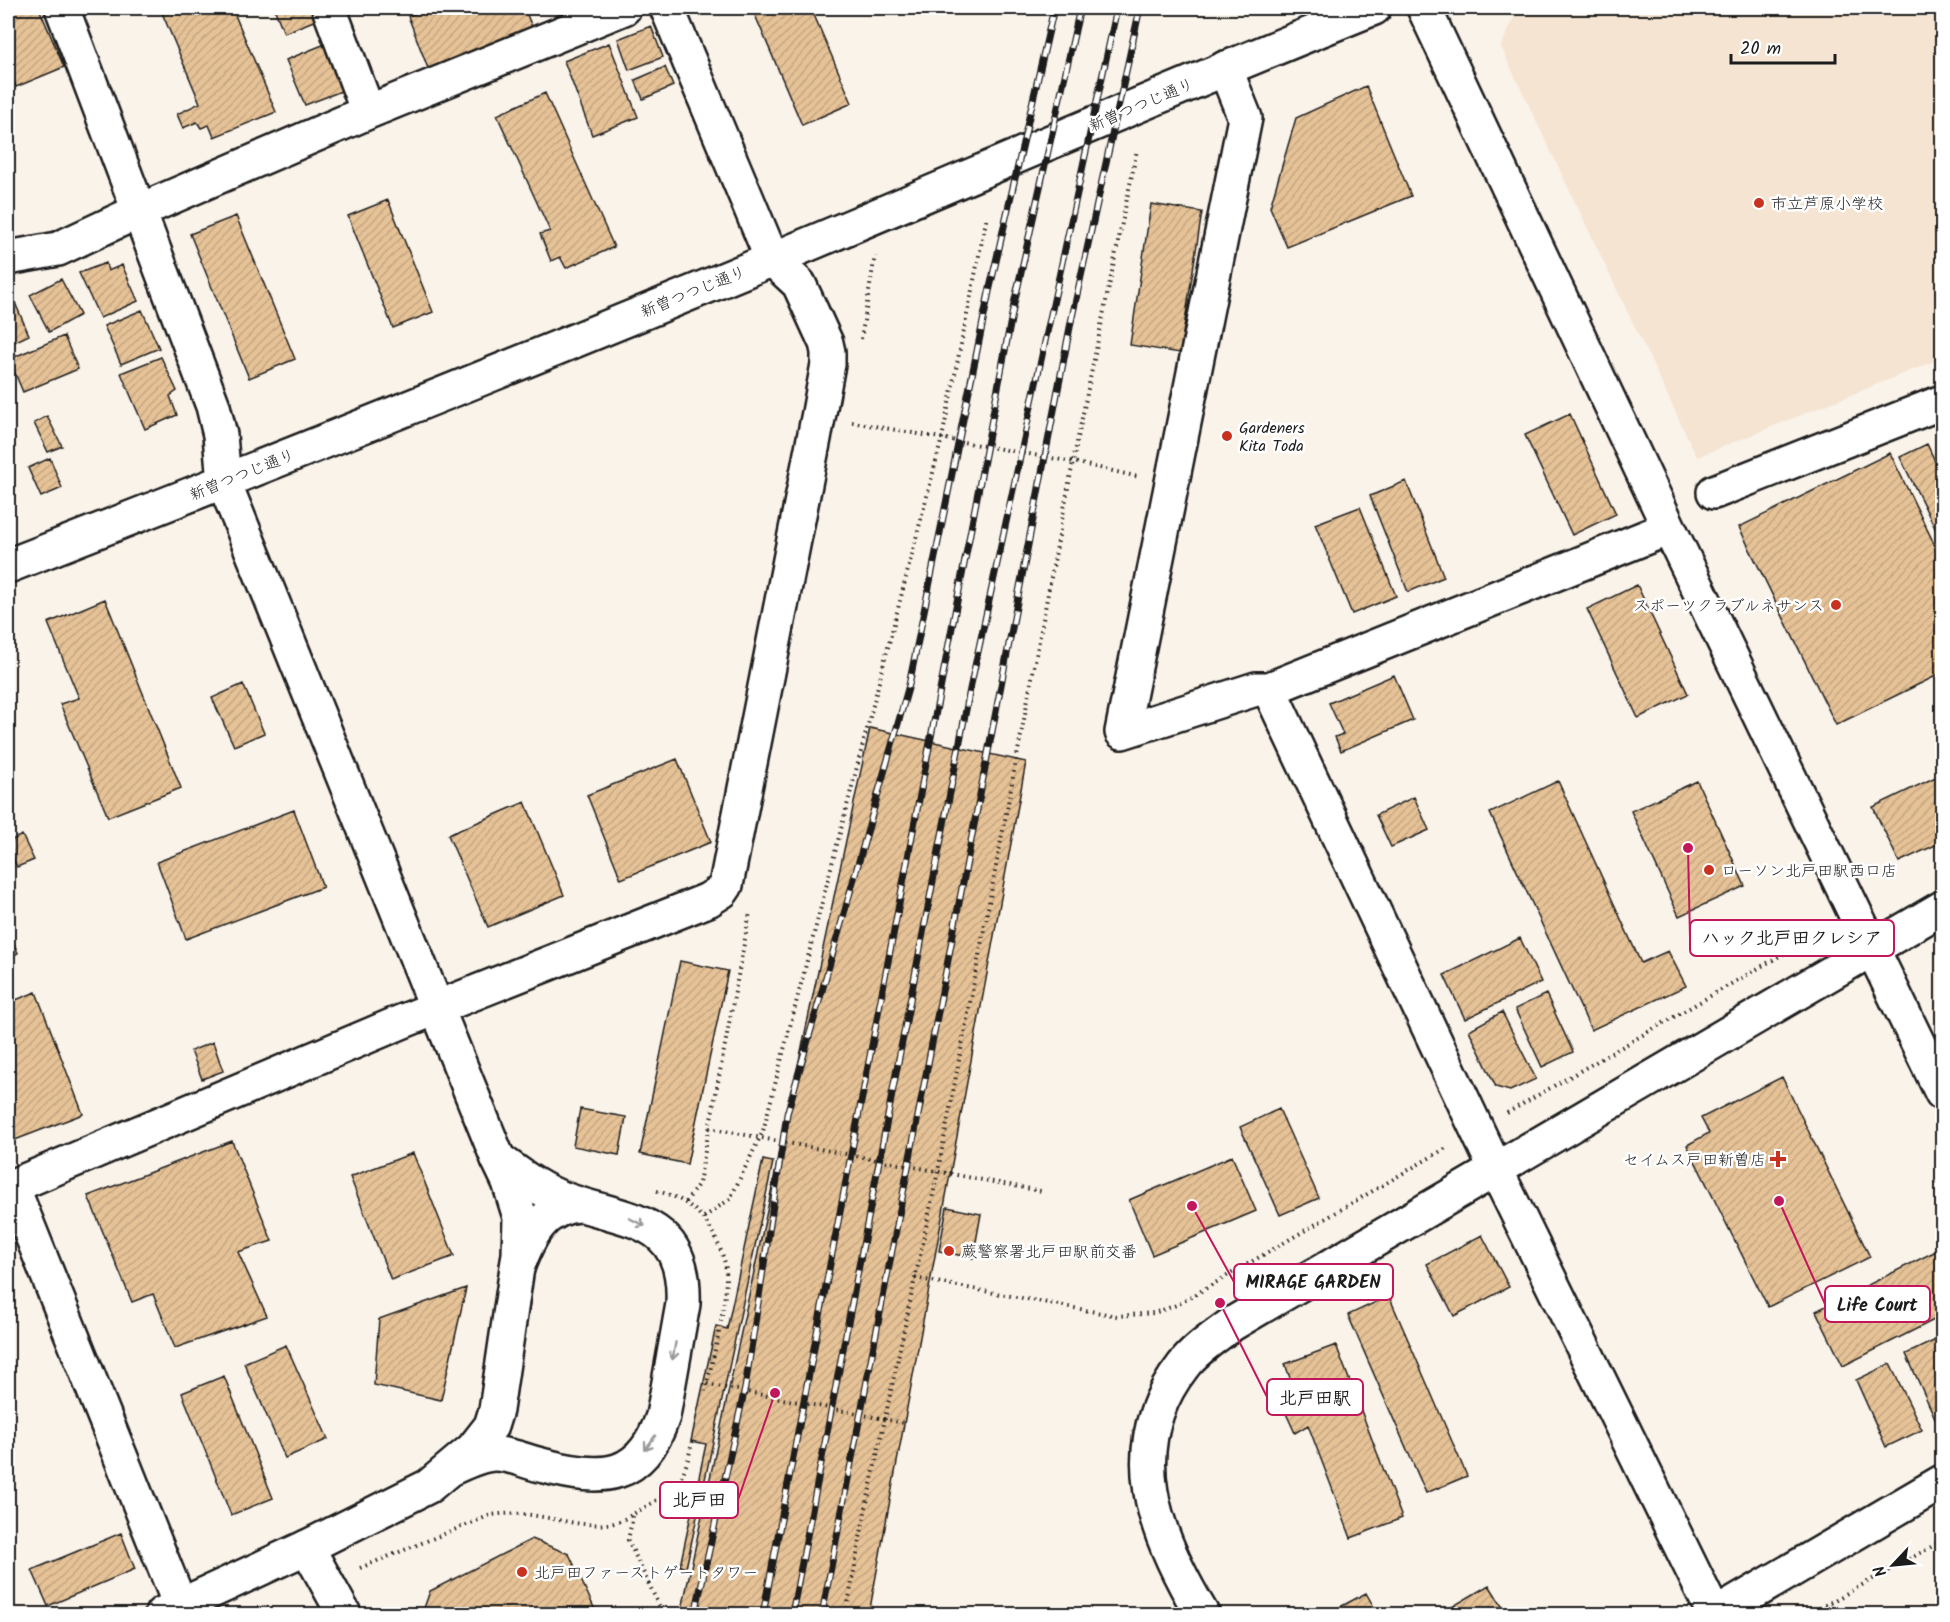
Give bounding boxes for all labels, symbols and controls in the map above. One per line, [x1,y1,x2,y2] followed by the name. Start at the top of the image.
[1731,27,1834,65] scale bar
[1740,35,1781,64] text: 20 m
[1085,72,1198,139] street label: 新曽つつじ通り
[1771,192,1883,217] place label: 市立芦原小学校
[1752,196,1766,210] marker: 市立芦原小学校
[637,260,750,325] street label: 新曽つつじ通り
[1239,416,1305,459] place label: Gardeners Kita Toda
[1220,429,1234,443] marker: Gardeners Kita Toda
[186,443,299,508] street label: 新曽つつじ通り
[1633,594,1824,619] place label: スポーツクラブルネサンス
[1829,598,1843,612] marker: スポーツクラブルネサンス
[1721,859,1897,884] place label: ローソン北戸田駅西口店
[1702,863,1716,877] marker: ローソン北戸田駅西口店
[1690,920,1894,956] callout: ハック北戸田クレシア
[1702,925,1882,954] text: ハック北戸田クレシア
[1623,1148,1766,1173] place label: セイムス戸田新曽店
[1771,1152,1785,1166] marker: セイムス戸田新曽店
[628,1216,646,1228] one-way arrow
[961,1240,1137,1265] place label: 蕨警察署北戸田駅前交番
[942,1244,956,1258] marker: 蕨警察署北戸田駅前交番
[1234,1264,1393,1300] callout: MIRAGE GARDEN
[1245,1269,1381,1298] text: MIRAGE GARDEN
[1825,1286,1930,1322] callout: Life Court
[1837,1292,1918,1321] text: Life Court
[668,1340,679,1360] one-way arrow
[1267,1379,1363,1415] callout: 北戸田駅
[1279,1385,1351,1414] text: 北戸田駅
[644,1434,656,1451] one-way arrow
[660,1482,738,1518] callout: 北戸田
[672,1487,726,1516] text: 北戸田
[1863,1535,1923,1595] north arrow
[534,1561,758,1586] place label: 北戸田ファーストゲートタワー
[1867,1561,1894,1581] text: N
[515,1565,529,1579] marker: 北戸田ファーストゲートタワー

